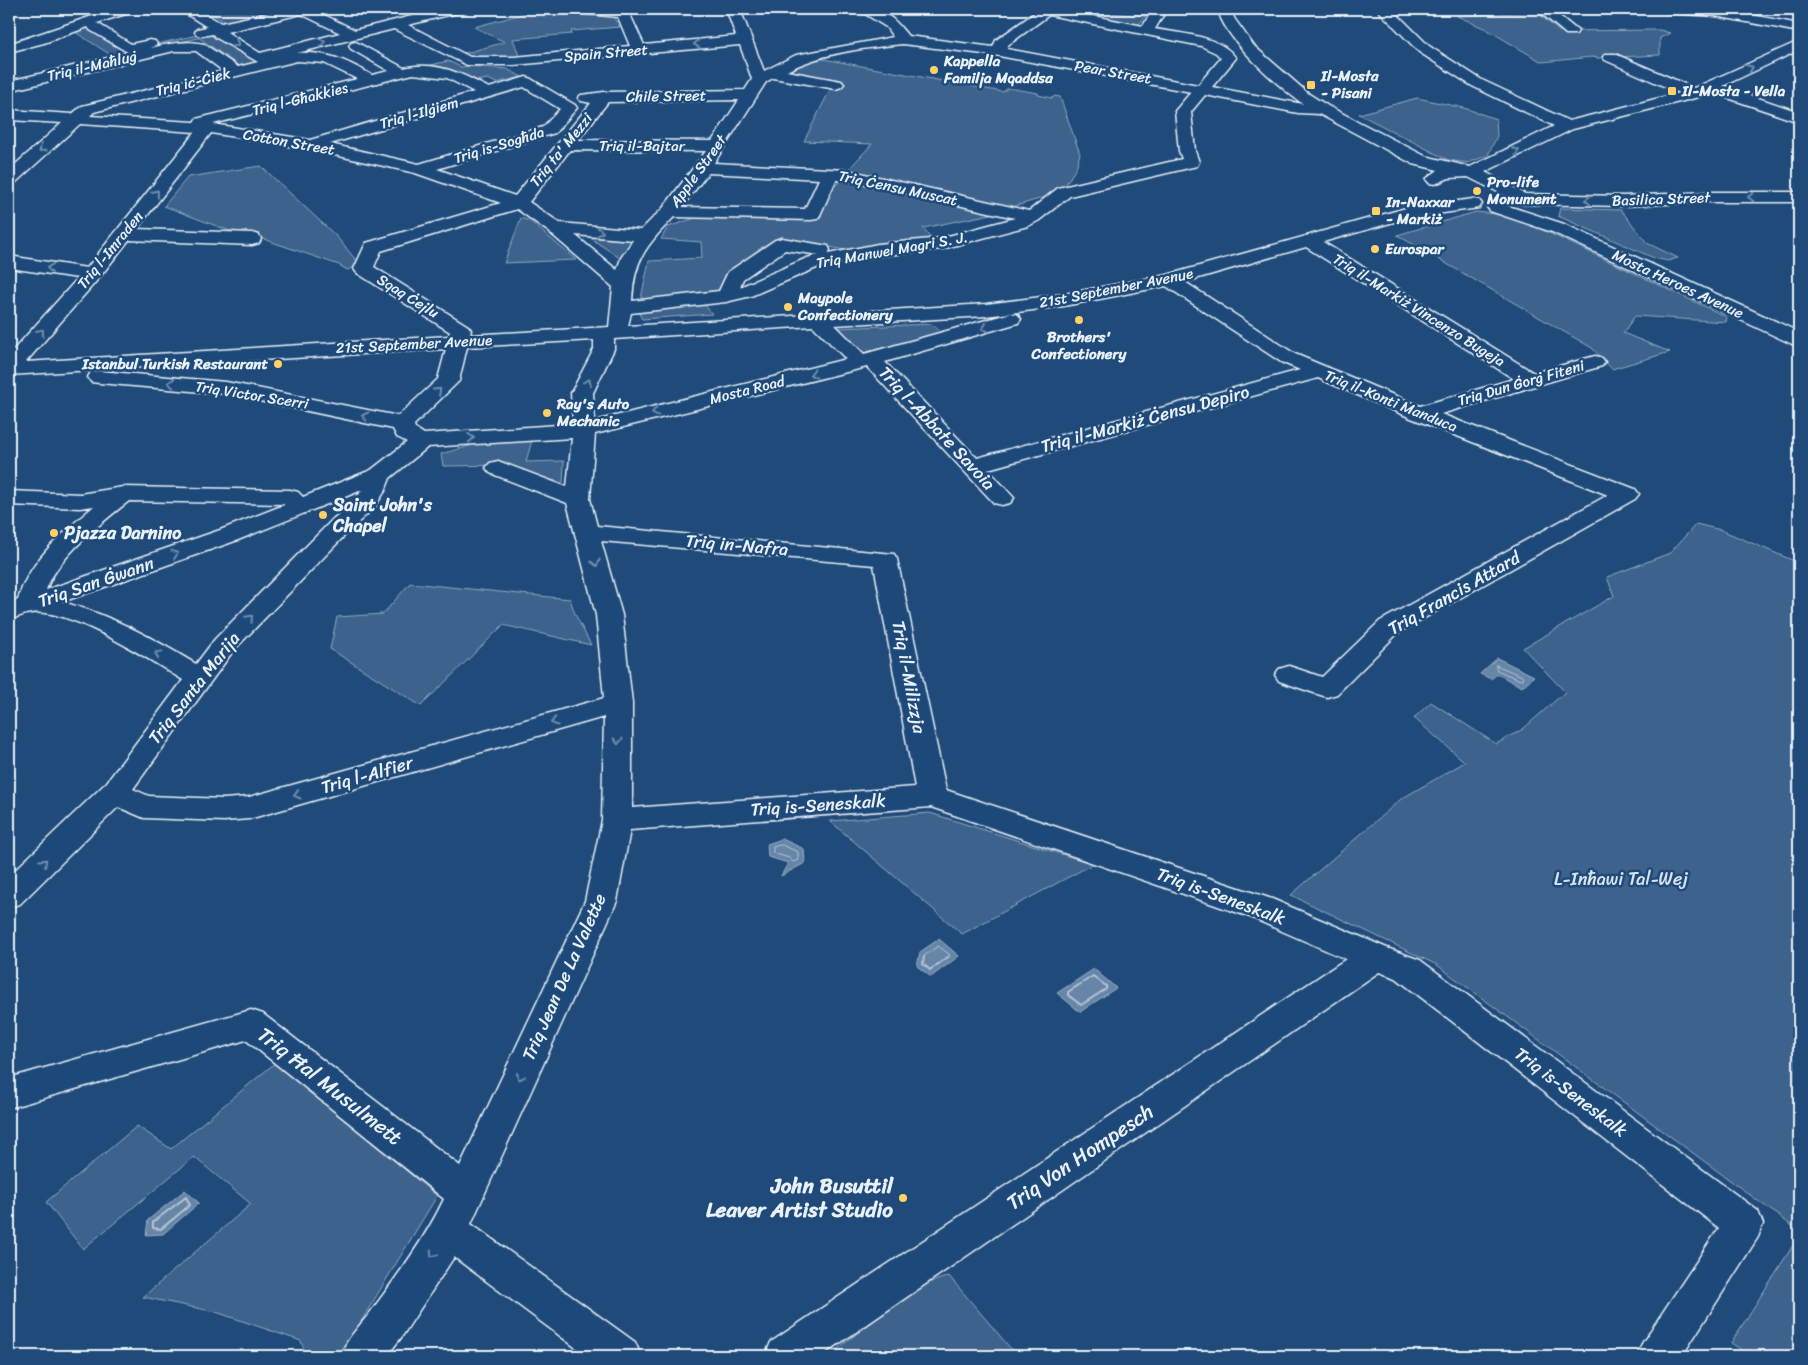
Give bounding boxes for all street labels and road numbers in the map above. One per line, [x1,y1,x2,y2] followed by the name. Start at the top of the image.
[563,36,649,70] street label: Spain Street
[45,43,140,89] street label: Triq il-Maħluġ
[1072,52,1154,92] street label: Pear Street
[153,60,234,104] street label: Triq iċ-Ċiek
[249,74,351,123] street label: Triq l-Għakkies
[626,82,707,110] street label: Chile Street
[377,89,461,137] street label: Triq l-Ilġiem
[523,106,600,193] street label: Triq ta' Mezzi
[451,119,548,171] street label: Triq is-Sogħda
[241,121,337,163] street label: Cotton Street
[662,128,734,214] street label: Apple Street
[599,133,686,159] street label: Triq il-Bajtar
[836,163,960,213] street label: Triq Ċensu Muscat
[1611,184,1712,214] street label: Basilica Street
[70,205,150,295] street label: Triq l-Imraden
[814,224,970,276] street label: Triq Manwel Magri S. J.
[1608,242,1748,326] street label: Mosta Heroes Avenue
[1328,246,1511,374] street label: Triq il-Markiż Vincenzo Bugeja
[1037,260,1195,316] street label: 21st September Avenue
[372,267,444,325] street label: Sqaq Ċejlu
[335,327,493,361] street label: 21st September Avenue
[1455,352,1588,414] street label: Triq Dun Ġorġ Fiteni
[870,358,1004,498] street label: Triq l-Abbate Savoia
[1320,362,1462,440] street label: Triq il-Konti Manduca
[707,368,788,412] street label: Mosta Road
[194,373,311,417] street label: Triq Victor Scerri
[1037,376,1253,462] street label: Triq il-Markiż Ċensu Depiro
[684,525,790,565] street label: Triq in-Nafra
[1382,541,1528,644] street label: Triq Francis Attard
[34,547,159,617] street label: Triq San Ġwann
[882,618,936,737] street label: Triq il-Milizzja
[139,625,249,751] street label: Triq Santa Marija
[317,746,418,803] street label: Triq l-Alfier
[749,784,887,826] street label: Triq is-Seneskalk
[1152,858,1290,934] street label: Triq is-Seneskalk
[513,888,615,1066] street label: Triq Jean De La Valette
[249,1017,411,1155] street label: Triq Ħal Musulmett
[1507,1038,1635,1146] street label: Triq is-Seneskalk
[998,1093,1162,1221] street label: Triq Von Hompesch

